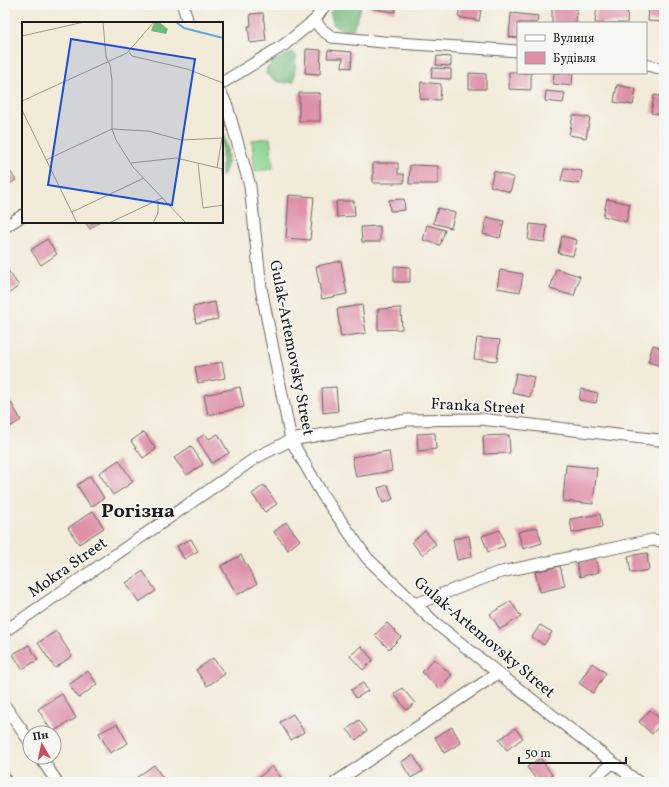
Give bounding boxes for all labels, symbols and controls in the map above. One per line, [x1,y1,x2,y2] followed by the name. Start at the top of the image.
[22,22,223,223] inset map
[517,22,647,74] legend
[553,31,594,47] text: Вулиця
[553,51,596,67] text: Будівля
[263,258,319,438] street label: Gulak-Artemovsky Street
[430,394,526,420] street label: Franka Street
[101,498,175,526] district label: Рогізна
[24,533,112,603] street label: Mokra Street
[409,572,560,704] street label: Gulak-Artemovsky Street
[22,725,62,765] north arrow
[32,728,50,745] text: Пн
[519,739,626,765] scale bar
[525,746,551,762] text: 50 m

